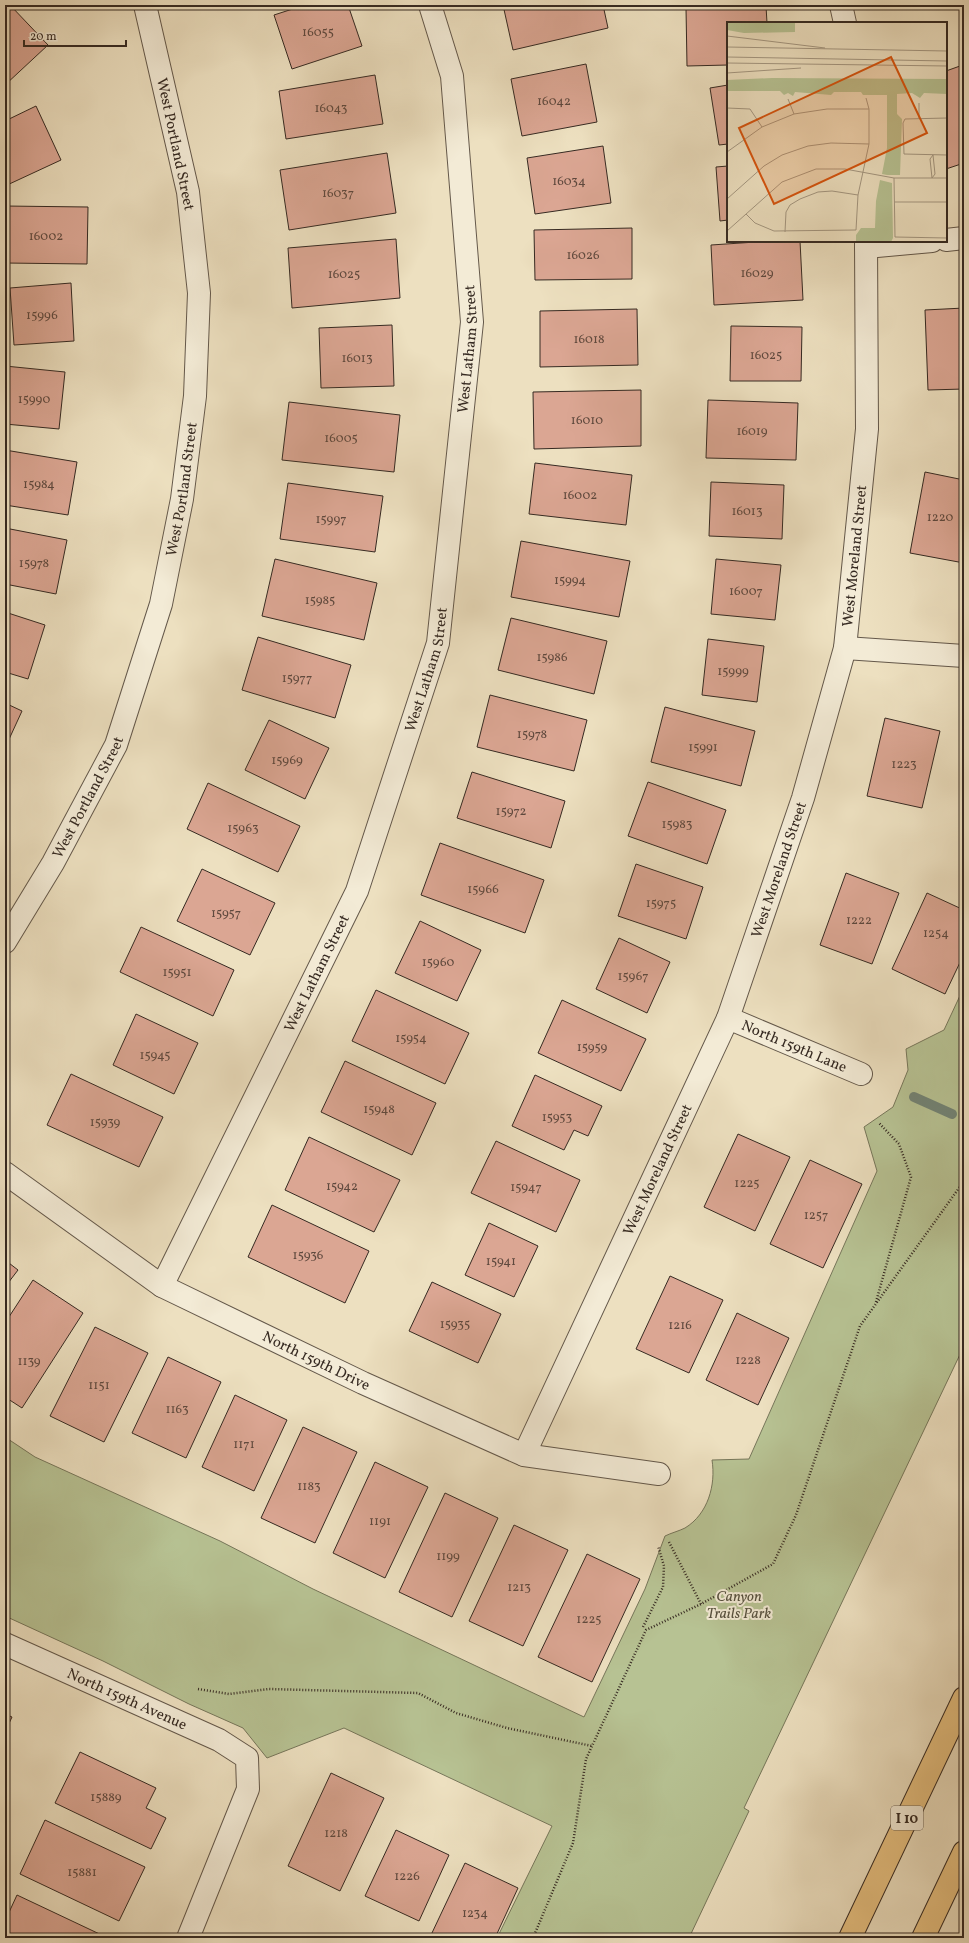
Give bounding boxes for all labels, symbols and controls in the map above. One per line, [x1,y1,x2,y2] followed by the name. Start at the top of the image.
[24,22,126,48] scale bar
[727,22,947,242] inset map
[302,24,334,42] house number: 16055
[30,29,57,45] text: 20 m
[150,76,199,213] street label: West Portland Street
[537,93,571,111] house number: 16042
[314,100,348,118] house number: 16043
[552,173,586,191] house number: 16034
[322,185,354,203] house number: 16037
[29,228,63,246] house number: 16002
[567,247,600,265] house number: 16026
[740,265,774,283] house number: 16029
[328,266,360,284] house number: 16025
[453,284,484,414] street label: West Latham Street
[26,307,58,325] house number: 15996
[573,331,605,349] house number: 16018
[750,347,782,365] house number: 16025
[341,350,373,368] house number: 16013
[18,391,51,409] house number: 15990
[571,412,603,430] house number: 16010
[162,421,204,558] street label: West Portland Street
[736,423,768,441] house number: 16019
[324,430,358,448] house number: 16005
[23,476,55,494] house number: 15984
[838,484,873,628] street label: West Moreland Street
[563,487,597,505] house number: 16002
[731,503,763,521] house number: 16013
[927,509,954,527] house number: 1220
[316,511,346,529] house number: 15997
[19,555,49,573] house number: 15978
[554,572,586,590] house number: 15994
[729,583,763,601] house number: 16007
[305,592,335,610] house number: 15985
[401,606,454,735] street label: West Latham Street
[537,649,568,667] house number: 15986
[717,663,749,681] house number: 15999
[282,670,312,688] house number: 15977
[517,726,547,744] house number: 15978
[48,734,130,863] street label: West Portland Street
[688,739,718,757] house number: 15991
[271,752,303,770] house number: 15969
[891,756,917,774] house number: 1223
[747,799,813,941] street label: West Moreland Street
[496,803,526,821] house number: 15972
[661,816,693,834] house number: 15983
[227,820,259,838] house number: 15963
[467,881,499,899] house number: 15966
[646,895,676,913] house number: 15975
[211,905,241,923] house number: 15957
[280,911,356,1036] street label: West Latham Street
[846,912,872,930] house number: 1222
[923,925,949,943] house number: 1254
[422,954,455,972] house number: 15960
[163,964,191,982] house number: 15951
[617,968,649,986] house number: 15967
[738,1016,850,1079] street label: North 159th Lane
[395,1030,427,1048] house number: 15954
[577,1039,607,1057] house number: 15959
[139,1047,171,1065] house number: 15945
[363,1101,395,1119] house number: 15948
[619,1101,698,1239] street label: West Moreland Street
[542,1109,573,1127] house number: 15953
[90,1114,121,1132] house number: 15939
[734,1175,760,1193] house number: 1225
[326,1178,358,1196] house number: 15942
[510,1179,542,1197] house number: 15947
[804,1207,828,1225] house number: 1257
[293,1247,324,1265] house number: 15936
[486,1253,516,1271] house number: 15941
[440,1316,470,1334] house number: 15935
[668,1317,692,1335] house number: 1216
[259,1327,373,1397] street label: North 159th Drive
[735,1352,761,1370] house number: 1228
[17,1353,41,1371] house number: 1139
[88,1377,110,1395] house number: 1151
[165,1401,189,1419] house number: 1163
[233,1436,255,1454] house number: 1171
[297,1478,321,1496] house number: 1183
[369,1513,391,1531] house number: 1191
[436,1548,460,1566] house number: 1199
[507,1579,531,1597] house number: 1213
[707,1587,771,1625] park label: Canyon Trails Park
[576,1611,602,1629] house number: 1225
[63,1664,190,1736] street label: North 159th Avenue
[90,1789,122,1807] house number: 15889
[891,1806,923,1830] road number: I 10
[324,1825,348,1843] house number: 1218
[67,1864,97,1882] house number: 15881
[394,1868,420,1886] house number: 1226
[462,1905,488,1923] house number: 1234

